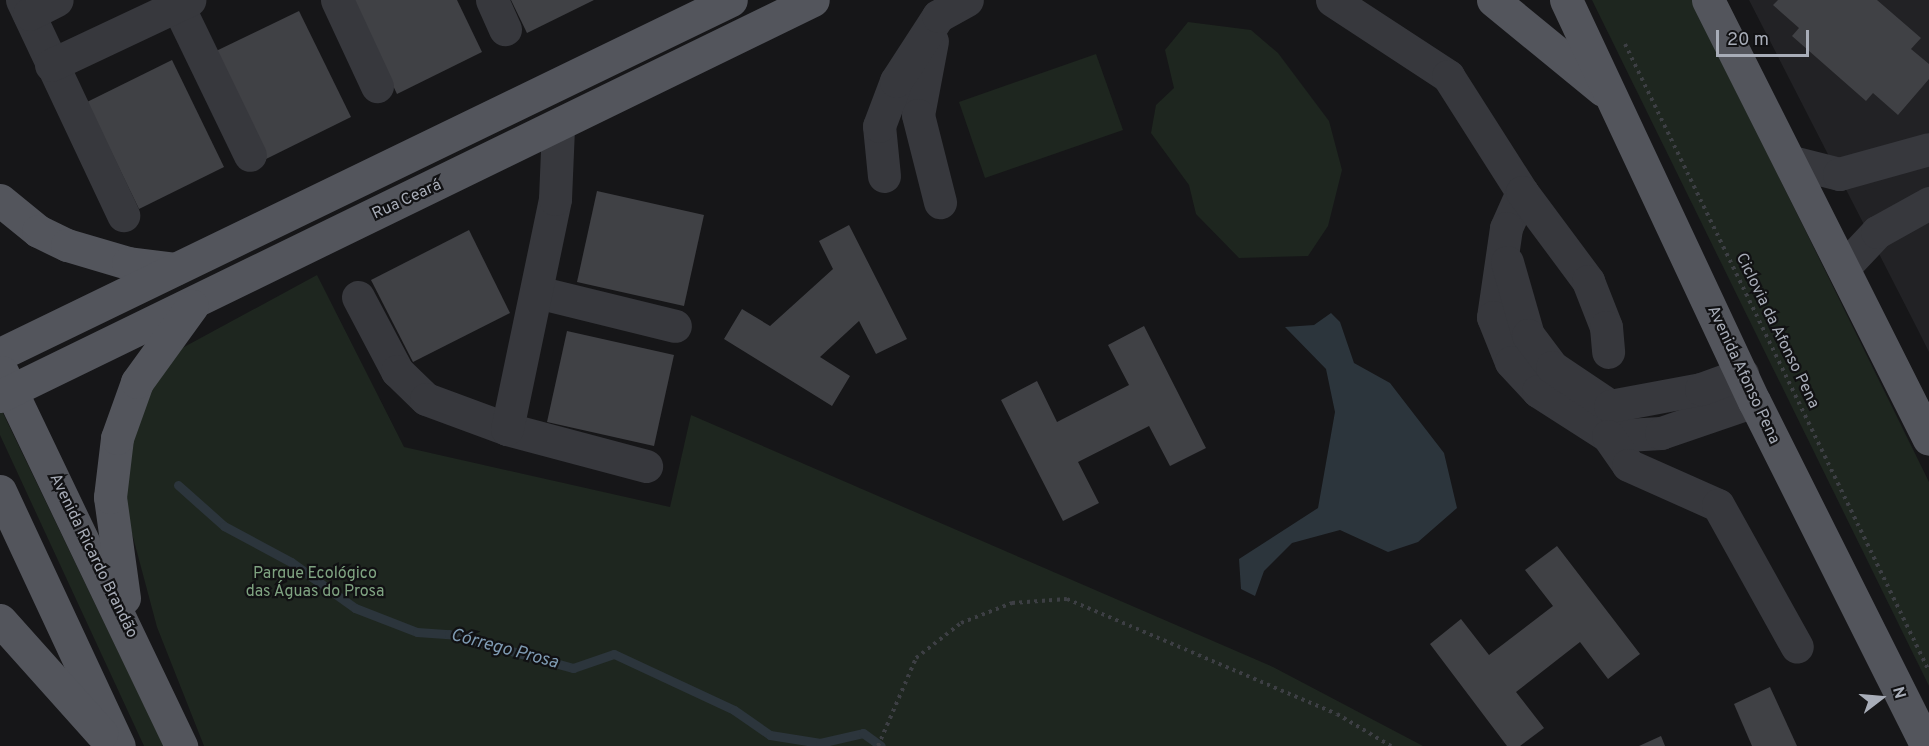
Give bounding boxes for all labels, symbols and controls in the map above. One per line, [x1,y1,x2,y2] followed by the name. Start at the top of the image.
[1719,18,1812,56] scale bar
[1727,29,1769,52] text: 20 m
[369,176,445,224] street label: Rua Ceará
[1731,250,1823,412] street label: Ciclovia da Afonso Pena
[1702,302,1784,448] street label: Avenida Afonso Pena
[45,471,141,641] street label: Avenida Ricardo Brandão
[245,564,385,602] park label: Parque Ecológico das Águas do Prosa
[448,625,560,675] water label: Córrego Prosa
[1851,668,1911,728] north arrow
[1887,685,1910,701] text: N

